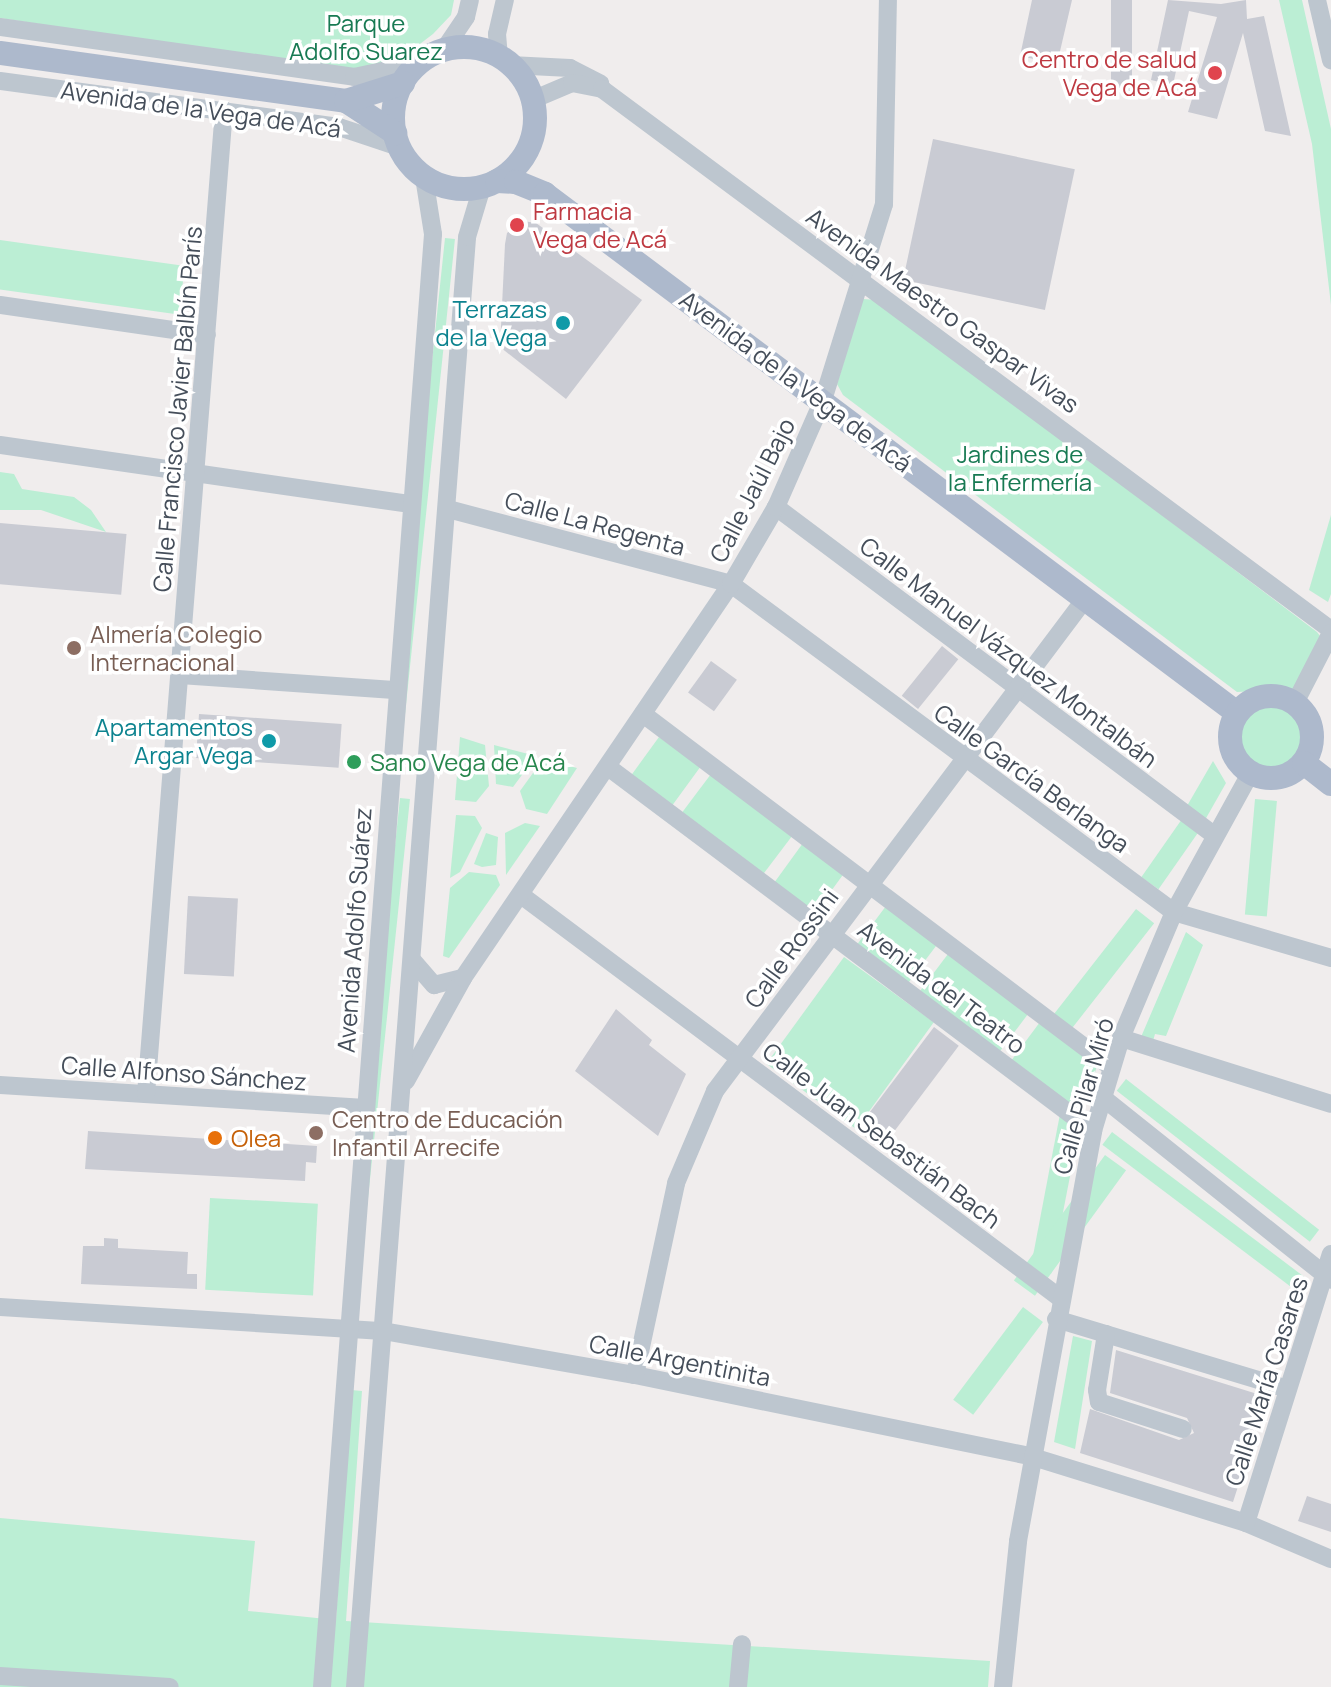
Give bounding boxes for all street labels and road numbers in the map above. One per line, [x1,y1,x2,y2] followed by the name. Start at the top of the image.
[59,75,343,143] street label: Avenida de la Vega de Acá
[801,201,1085,419] street label: Avenida Maestro Gaspar Vivas
[147,225,207,593] street label: Calle Francisco Javier Balbín París
[674,284,918,478] street label: Avenida de la Vega de Acá
[703,413,801,567] street label: Calle Jaúl Bajo
[502,485,688,561] street label: Calle La Regenta
[855,531,1163,773] street label: Calle Manuel Vázquez Montalbán
[929,698,1135,858] street label: Calle García Berlanga
[331,806,377,1054] street label: Avenida Adolfo Suárez
[738,883,844,1013] street label: Calle Rossini
[853,915,1031,1059] street label: Avenida del Teatro
[1047,1014,1119,1178] street label: Calle Pilar Miró
[757,1036,1007,1234] street label: Calle Juan Sebastián Bach
[60,1050,308,1096] street label: Calle Alfonso Sánchez
[1219,1273,1313,1489] street label: Calle María Casares
[587,1328,773,1392] street label: Calle Argentinita

